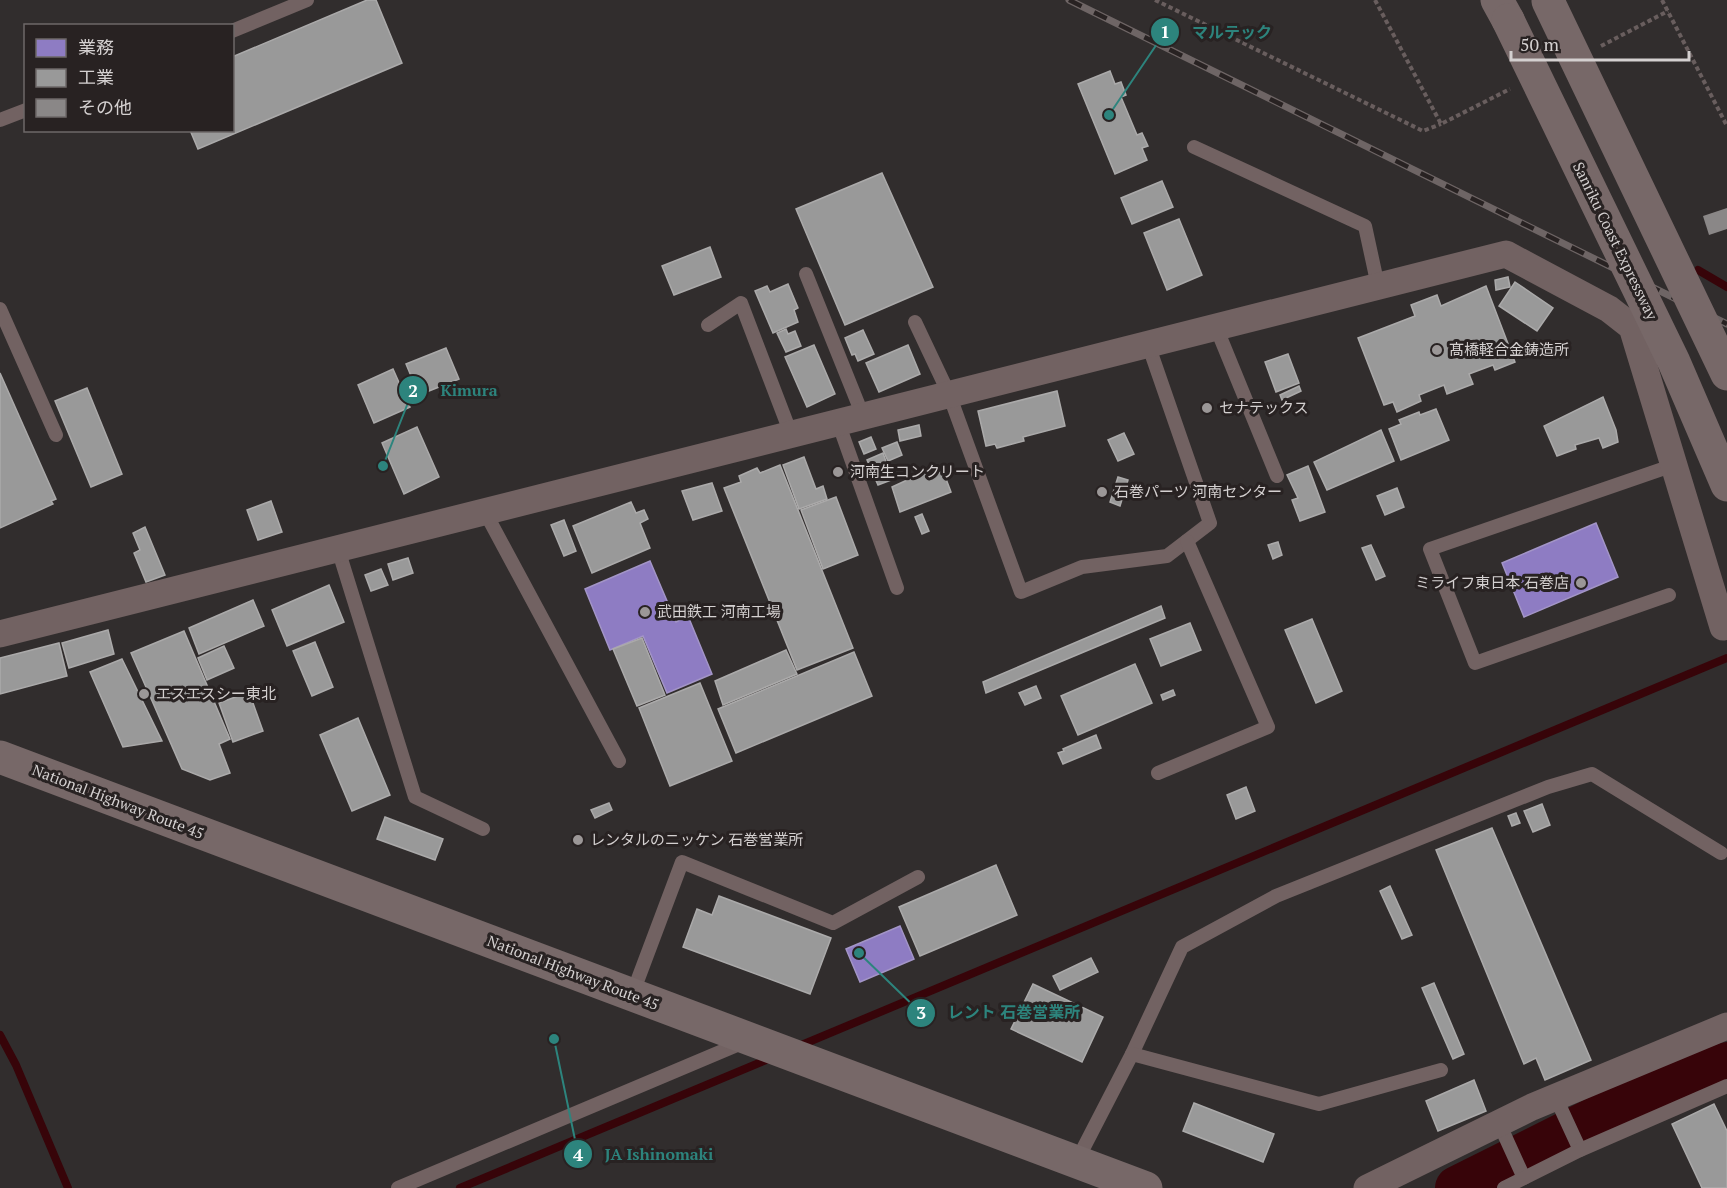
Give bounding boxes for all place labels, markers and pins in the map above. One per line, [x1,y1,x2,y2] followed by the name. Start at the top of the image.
[1150,15,1284,49] callout: マルテック
[1449,339,1569,359] place label: 髙橋軽合金鋳造所
[1430,343,1444,357] marker: 髙橋軽合金鋳造所
[398,373,509,407] callout: Kimura
[1219,397,1309,417] place label: セナテックス
[1200,401,1214,415] marker: セナテックス
[850,461,985,481] place label: 河南生コンクリート
[831,465,845,479] marker: 河南生コンクリート
[1114,481,1282,501] place label: 石巻パーツ 河南センター
[1095,485,1109,499] marker: 石巻パーツ 河南センター
[1415,572,1569,592] place label: ミライフ東日本 石巻店
[1574,576,1588,590] marker: ミライフ東日本 石巻店
[657,601,781,621] place label: 武田鉄工 河南工場
[638,605,652,619] marker: 武田鉄工 河南工場
[156,683,276,703] place label: エスエスシー東北
[137,687,151,701] marker: エスエスシー東北
[590,829,803,849] place label: レンタルのニッケン 石巻営業所
[571,833,585,847] marker: レンタルのニッケン 石巻営業所
[906,996,1092,1030] callout: レント 石巻営業所
[563,1137,725,1171] callout: JA Ishinomaki

